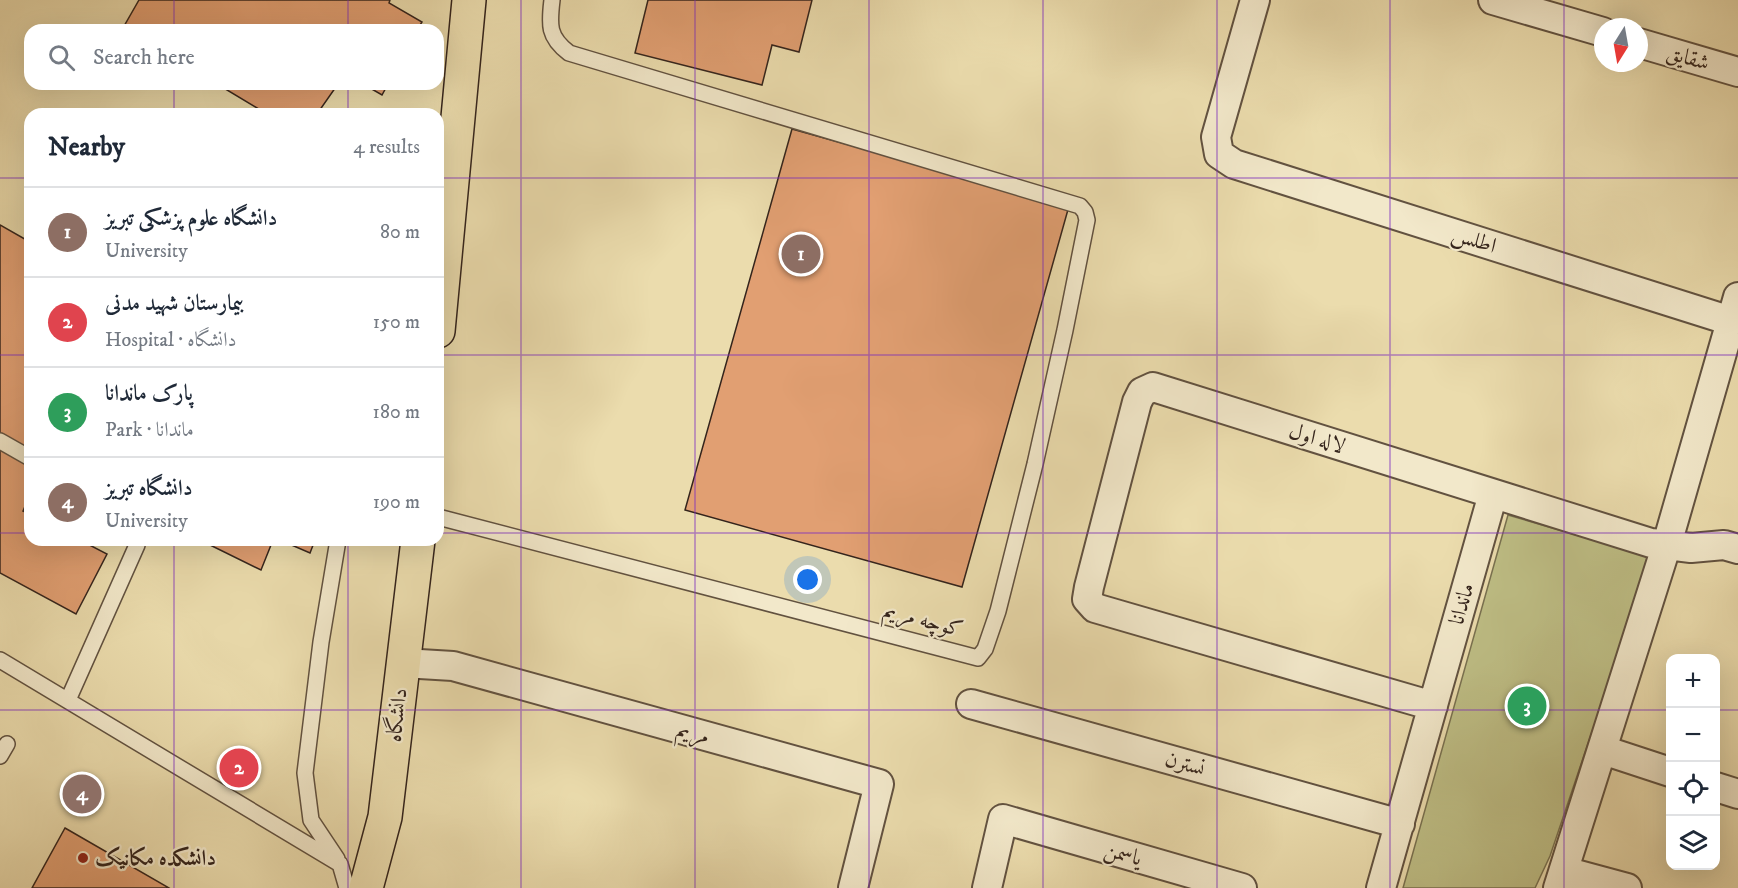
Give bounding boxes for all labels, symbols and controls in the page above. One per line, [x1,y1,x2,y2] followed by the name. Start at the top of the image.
[1594,18,1648,72] north arrow
[24,24,444,90] search box
[1663,39,1713,77] street label: شقایق
[45,41,78,74] icon: search
[93,44,195,71] text: Search here
[48,131,125,164] text: Nearby
[353,135,420,160] text: 4 results
[105,205,277,232] text: دانشگاه علوم پزشکی تبریز
[64,220,71,245] text: 1
[380,220,420,245] text: 80 m
[1448,220,1500,261] street label: اطلس
[782,232,820,276] pin: 1
[105,239,188,264] text: University
[105,290,244,317] text: بیمارستان شهید مدنی
[63,310,72,335] text: 2
[373,310,420,335] text: 150 m
[105,328,237,353] text: Hospital · دانشگاه
[105,380,193,407] text: پارک ماندانا
[64,400,71,425] text: 3
[373,400,420,425] text: 180 m
[105,418,194,443] text: Park · ماندانا
[1285,418,1349,460] street label: لاله اول
[105,475,193,502] text: دانشگاه تبریز
[62,490,73,515] text: 4
[373,490,420,515] text: 190 m
[105,509,188,534] text: University
[793,565,822,594] your location
[1443,580,1481,628] street label: ماندانا
[879,596,966,648] street label: کوچه مریم
[1666,654,1720,870] map controls
[1666,654,1720,708] button: +
[1508,684,1546,728] pin: 3
[379,686,414,744] street label: دانشگاه
[1666,708,1720,762] button: −
[672,716,712,755] street label: مریم
[1162,745,1208,783] street label: نسترن
[220,746,258,790] pin: 2
[1666,762,1720,816] button: locate
[62,772,101,816] pin: 4
[1666,816,1720,870] button: layers
[1101,836,1147,874] street label: یاسمن
[95,845,216,872] place label: دانشکده مکانیک
[76,851,90,865] marker: دانشکده مکانیک

